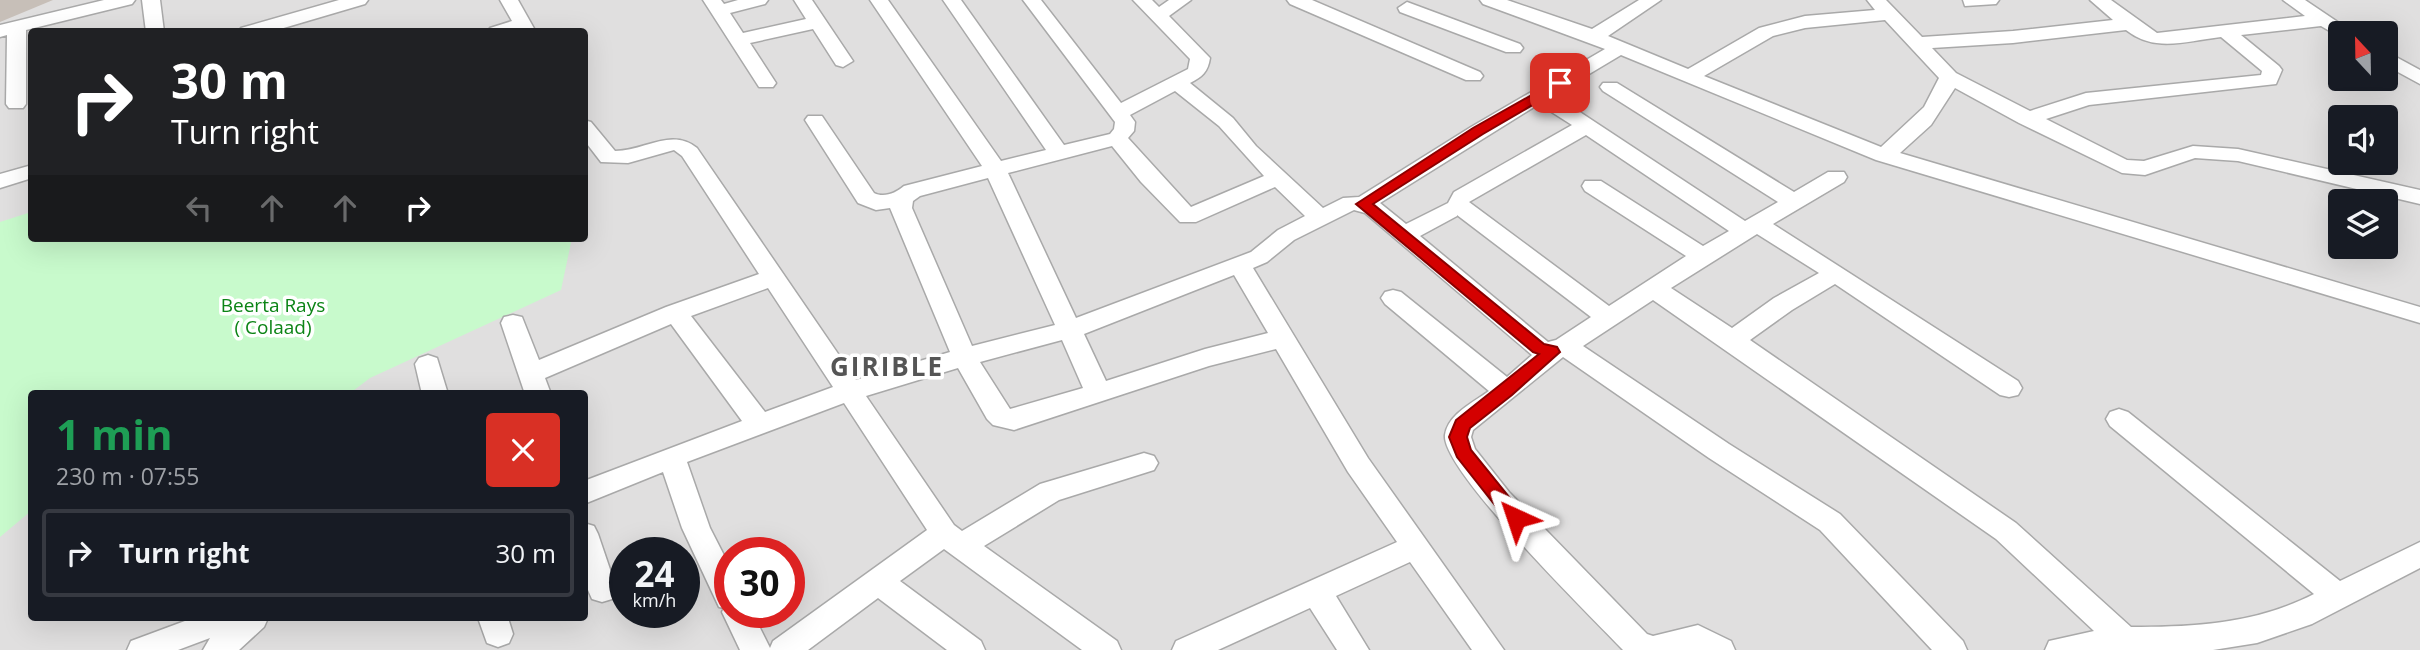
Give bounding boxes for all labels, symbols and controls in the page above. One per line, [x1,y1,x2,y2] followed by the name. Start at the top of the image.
[2328,21,2398,91] north arrow
[2328,21,2398,259] map controls
[171,47,288,113] text: 30 m
[1530,53,1590,113] pin
[56,56,147,147] icon: right
[1541,64,1579,102] icon: arrive
[2328,105,2398,175] button: sound
[171,110,319,153] text: Turn right
[180,189,218,227] icon: left
[253,189,291,227] icon: ahead
[326,189,364,227] icon: ahead
[399,189,437,227] icon: right
[2328,189,2398,259] button: layers
[221,292,325,340] park label: Beerta Rays ( Colaad)
[830,348,944,384] district label: GIRIBLE
[56,405,173,462] text: 1 min
[486,413,560,487] button: close
[56,460,199,492] text: 230 m · 07:55
[1479,481,1553,555] position arrow
[60,534,98,572] icon: right
[119,535,250,571] text: Turn right
[495,535,556,571] text: 30 m
[714,537,805,628] speed limit sign: 30
[634,550,675,597] text: 24
[633,588,676,612] text: km/h

